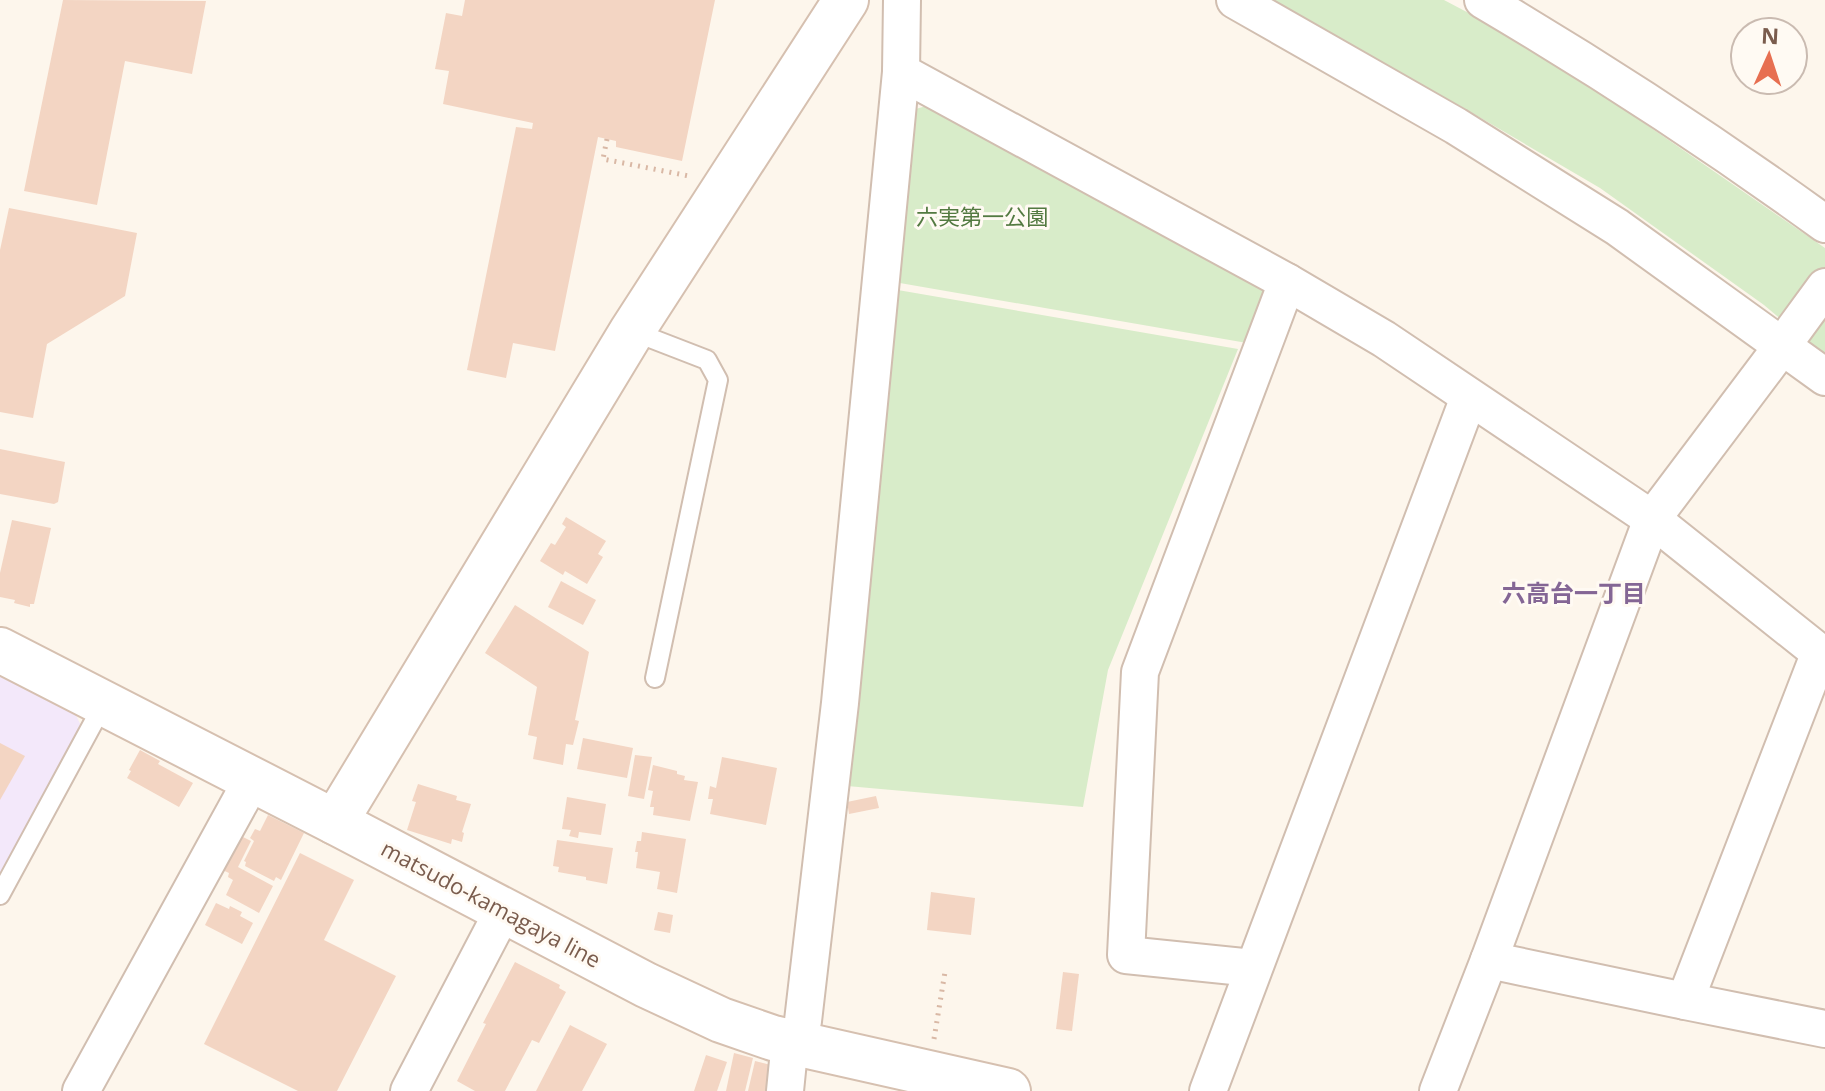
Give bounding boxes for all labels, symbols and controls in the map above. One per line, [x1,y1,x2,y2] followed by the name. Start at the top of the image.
[1729,16,1809,96] north arrow
[1760,20,1780,50] text: N
[916,201,1048,231] park label: 六実第一公園
[1502,576,1646,609] district label: 六高台一丁目
[376,832,607,974] street label: matsudo-kamagaya line

